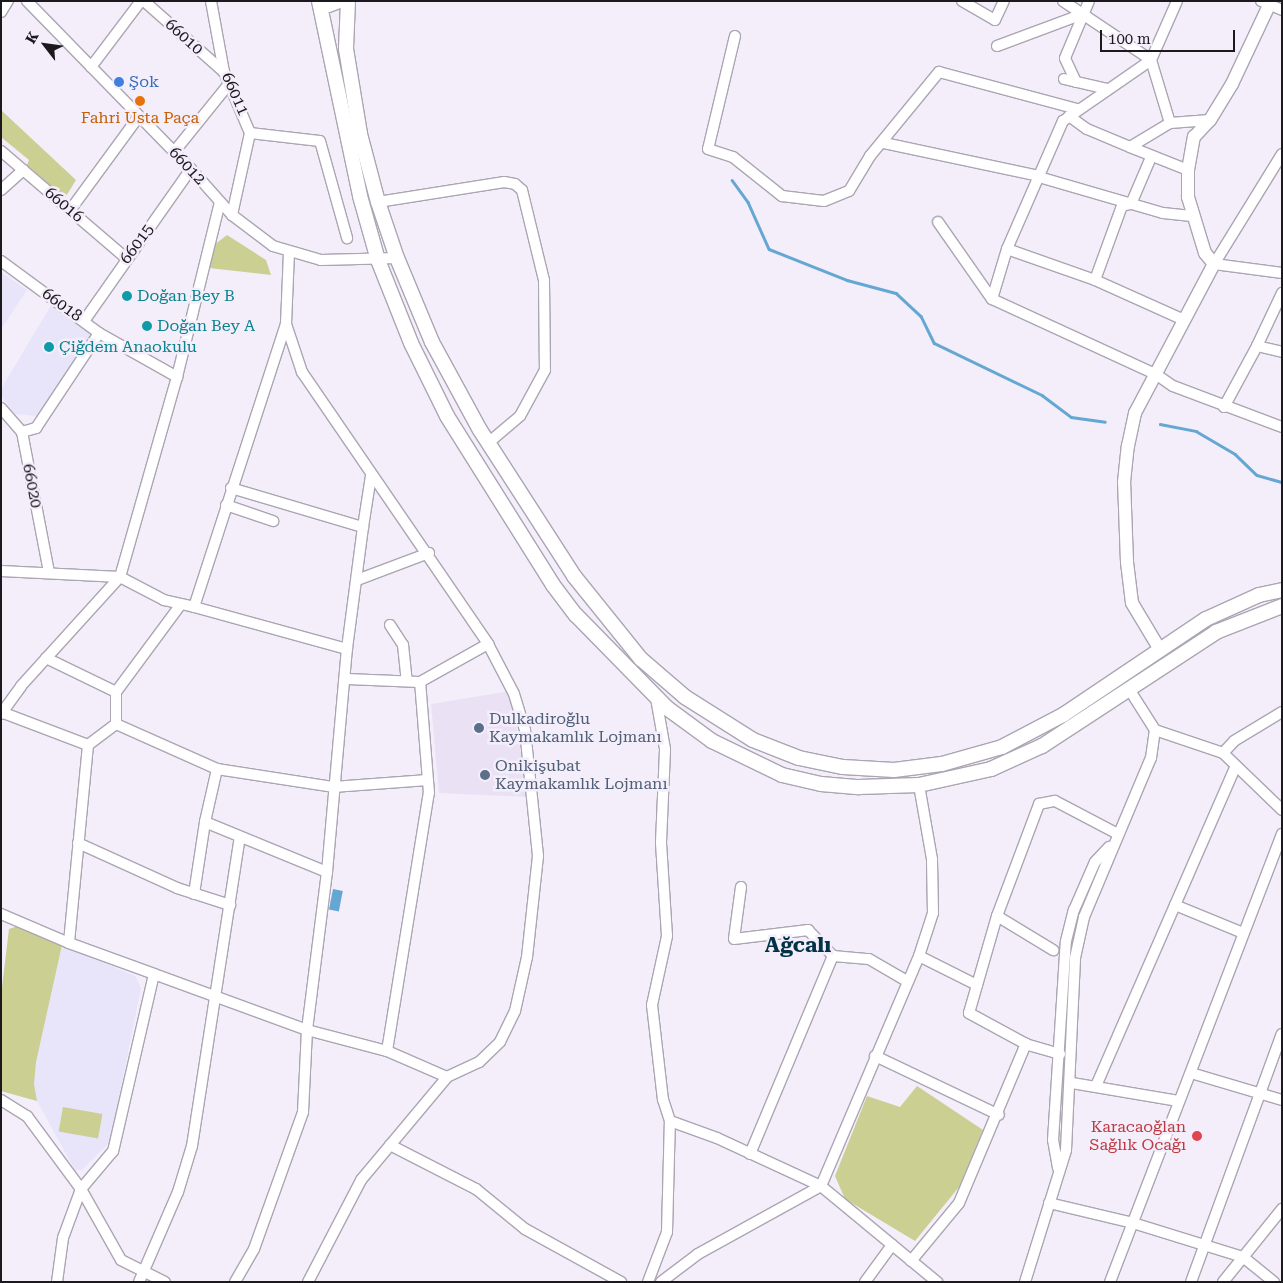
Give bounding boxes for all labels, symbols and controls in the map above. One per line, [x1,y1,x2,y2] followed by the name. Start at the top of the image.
[161,15,207,59] street label: 66010
[20,20,70,70] north arrow
[1103,20,1238,52] scale bar
[22,29,42,46] text: K
[1108,30,1151,48] text: 100 m
[217,70,253,118] street label: 66011
[129,72,159,92] place label: Şok
[113,76,125,88] marker: Şok
[134,95,146,107] marker: Fahri Usta Paça
[81,108,199,128] place label: Fahri Usta Paça
[165,143,209,189] street label: 66012
[41,183,87,227] street label: 66016
[116,220,158,268] street label: 66015
[38,284,86,326] street label: 66018
[137,286,235,306] place label: Doğan Bey B
[121,290,133,302] marker: Doğan Bey B
[157,316,255,336] place label: Doğan Bey A
[141,320,153,332] marker: Doğan Bey A
[59,337,197,357] place label: Çiğdem Anaokulu
[43,341,55,353] marker: Çiğdem Anaokulu
[18,462,46,510] street label: 66020
[489,709,662,747] place label: Dulkadiroğlu Kaymakamlık Lojmanı
[473,722,485,734] marker: Dulkadiroğlu Kaymakamlık Lojmanı
[495,756,668,794] place label: Onikişubat Kaymakamlık Lojmanı
[479,769,491,781] marker: Onikişubat Kaymakamlık Lojmanı
[765,932,831,958] district label: Ağcalı
[1089,1117,1186,1155] place label: Karacaoğlan Sağlık Ocağı
[1190,1129,1204,1143] marker: Karacaoğlan Sağlık Ocağı

